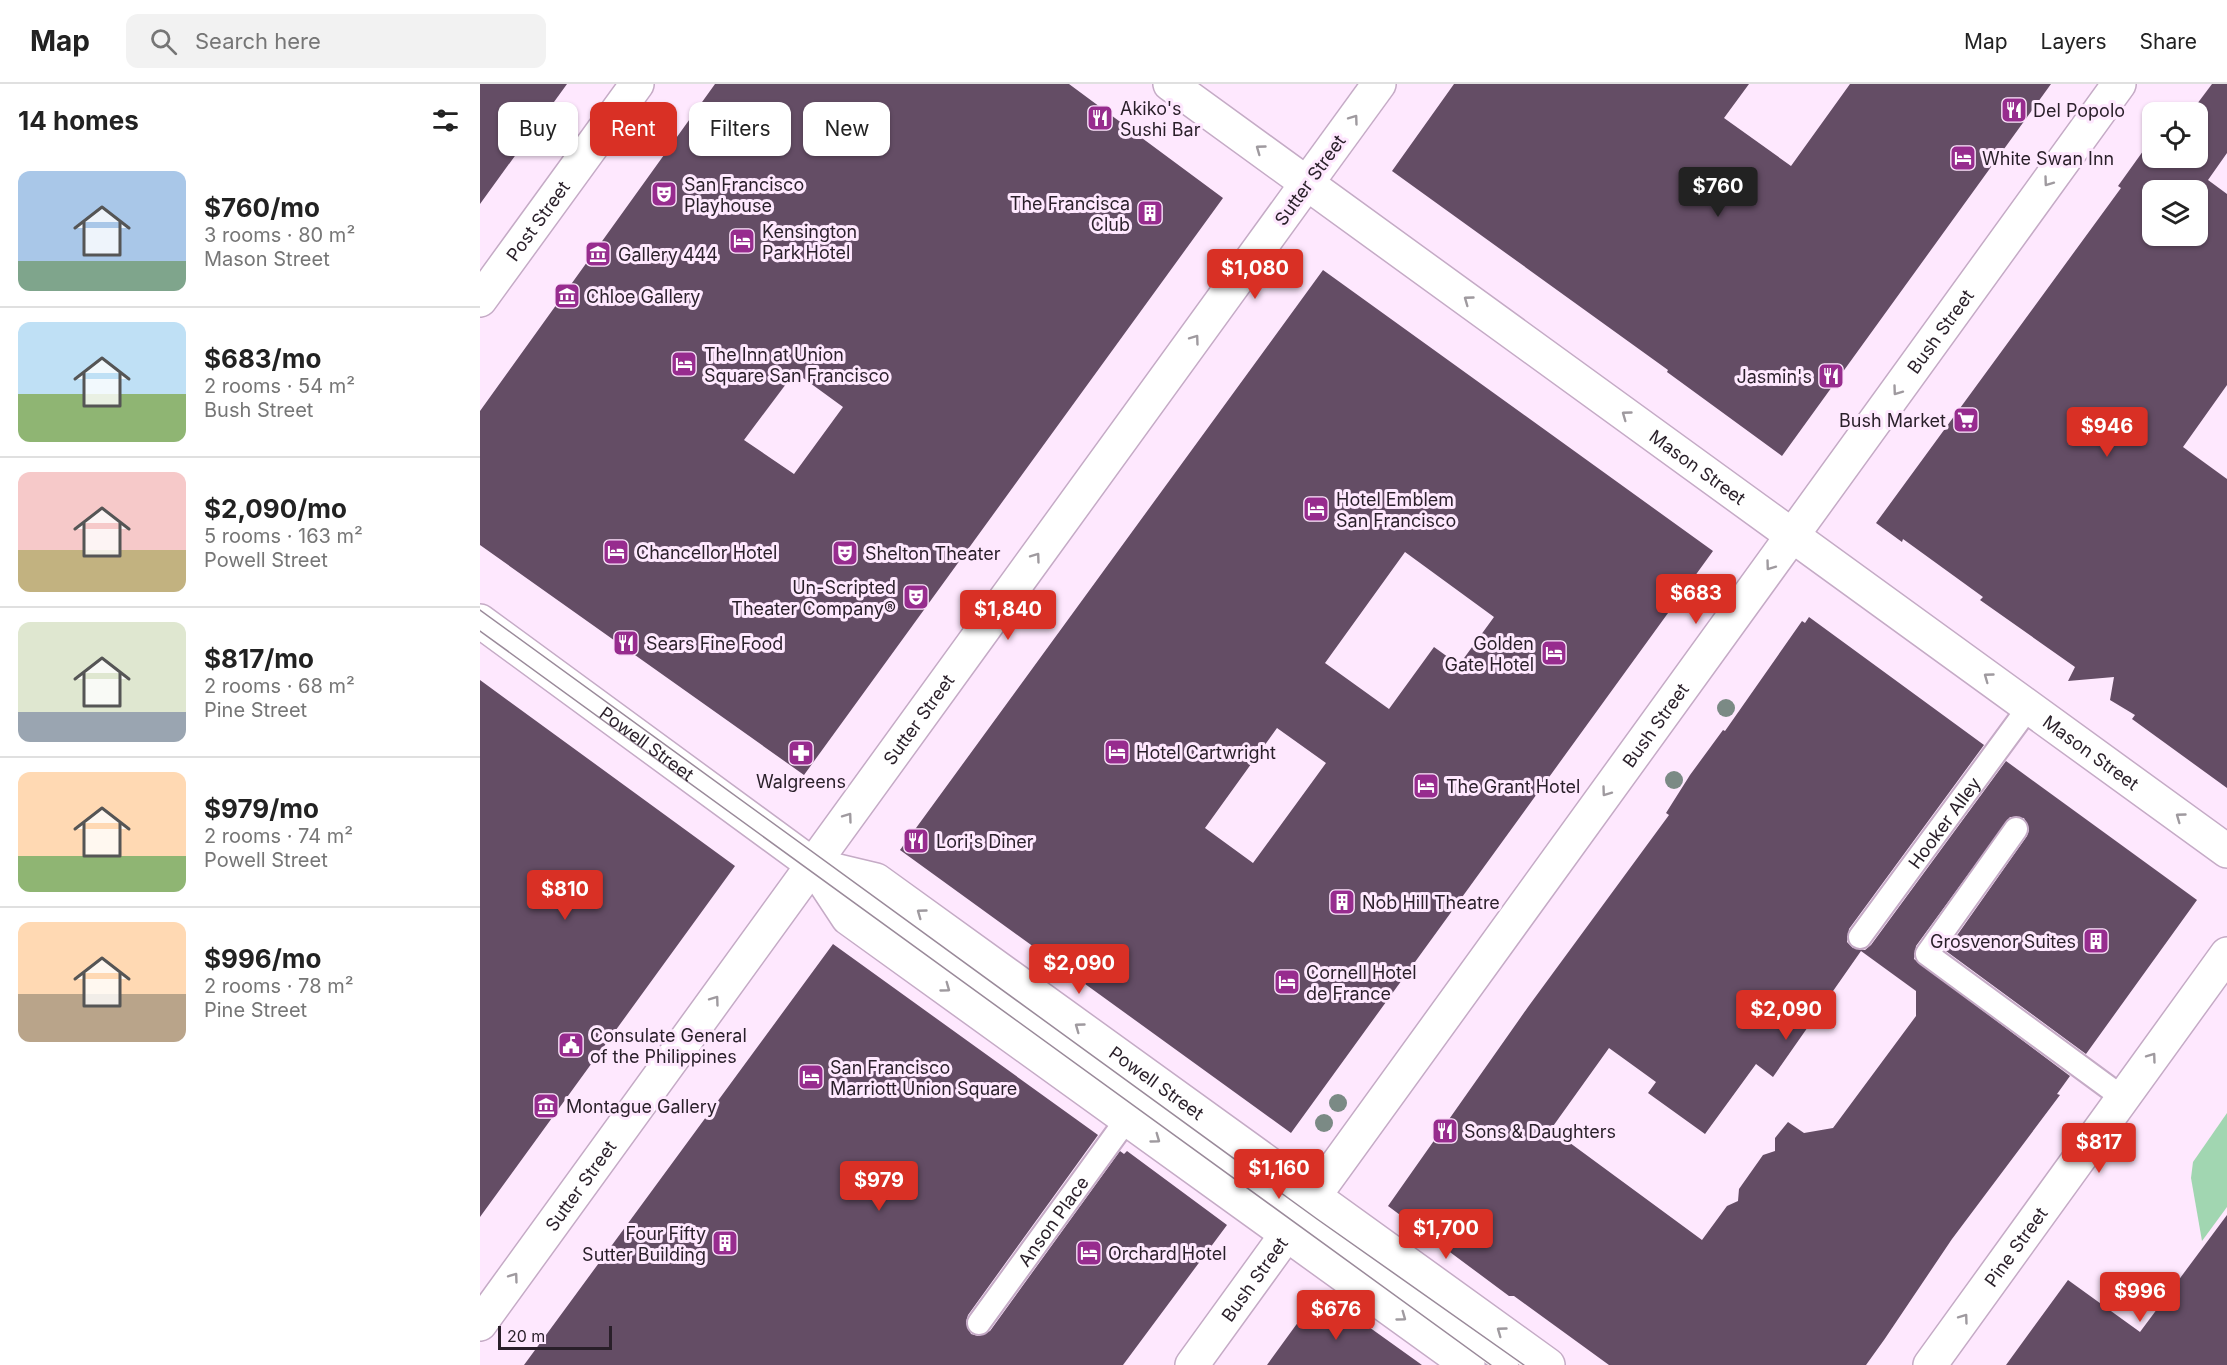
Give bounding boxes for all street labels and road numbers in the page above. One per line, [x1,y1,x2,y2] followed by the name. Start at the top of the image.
[1270,131,1350,229] street label: Sutter Street
[502,177,574,265] street label: Post Street
[1903,285,1978,377] street label: Bush Street
[1646,425,1750,509] street label: Mason Street
[879,670,958,768] street label: Sutter Street
[1618,679,1693,771] street label: Bush Street
[596,702,698,785] street label: Powell Street
[2039,711,2143,794] street label: Mason Street
[1904,773,1985,872] street label: Hooker Alley
[1105,1042,1208,1124] street label: Powell Street
[541,1136,620,1235] street label: Sutter Street
[1013,1172,1093,1270] street label: Anson Place
[1980,1203,2051,1290] street label: Pine Street
[1217,1233,1292,1325] street label: Bush Street

